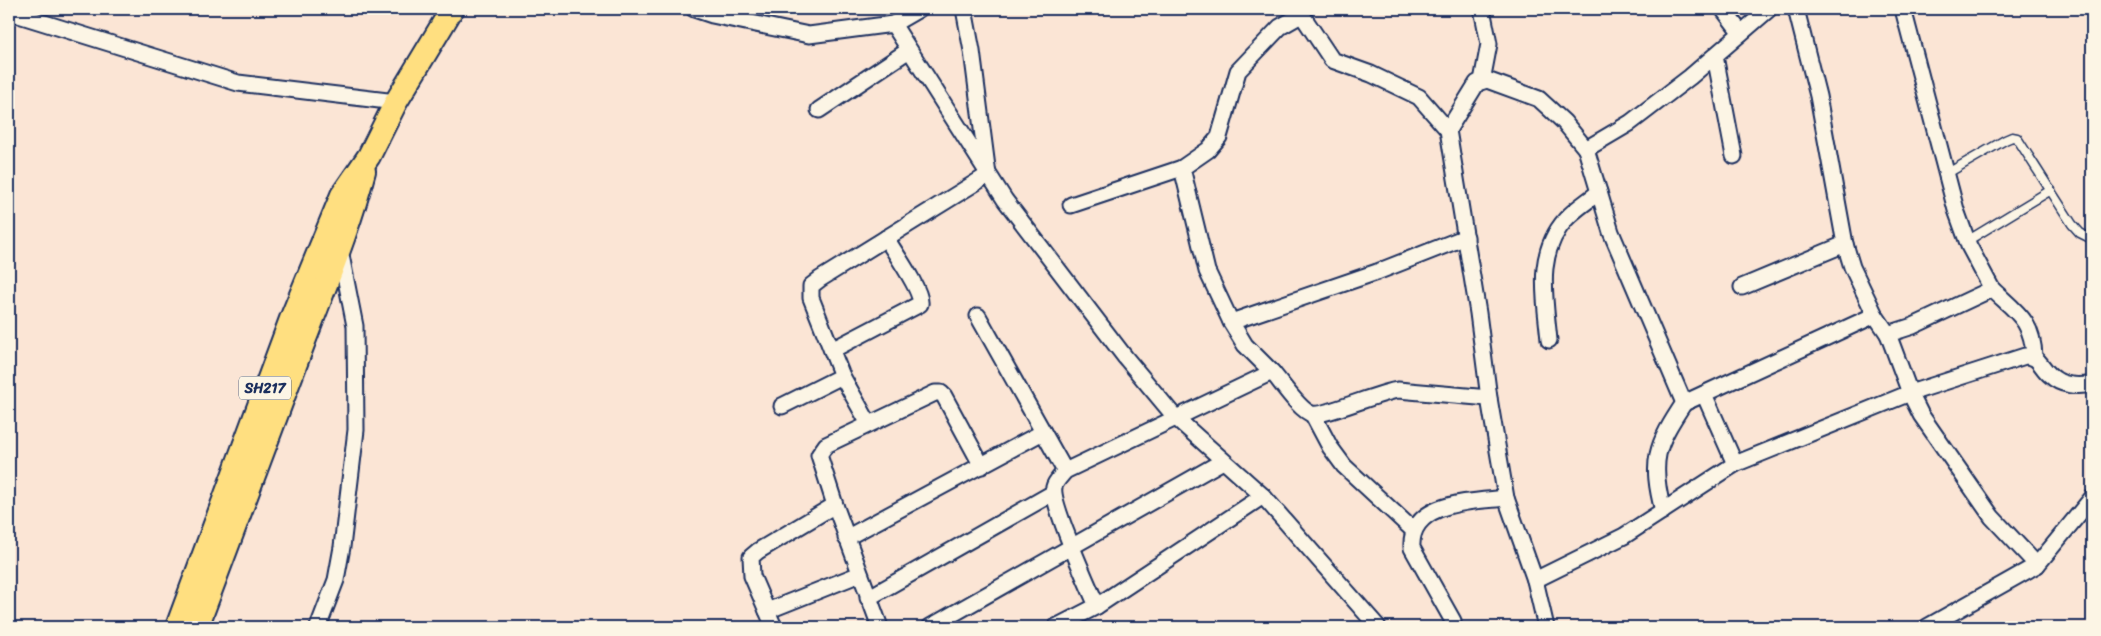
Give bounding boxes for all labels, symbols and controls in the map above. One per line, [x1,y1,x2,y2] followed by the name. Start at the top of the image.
[239,376,291,399] road number: SH217

